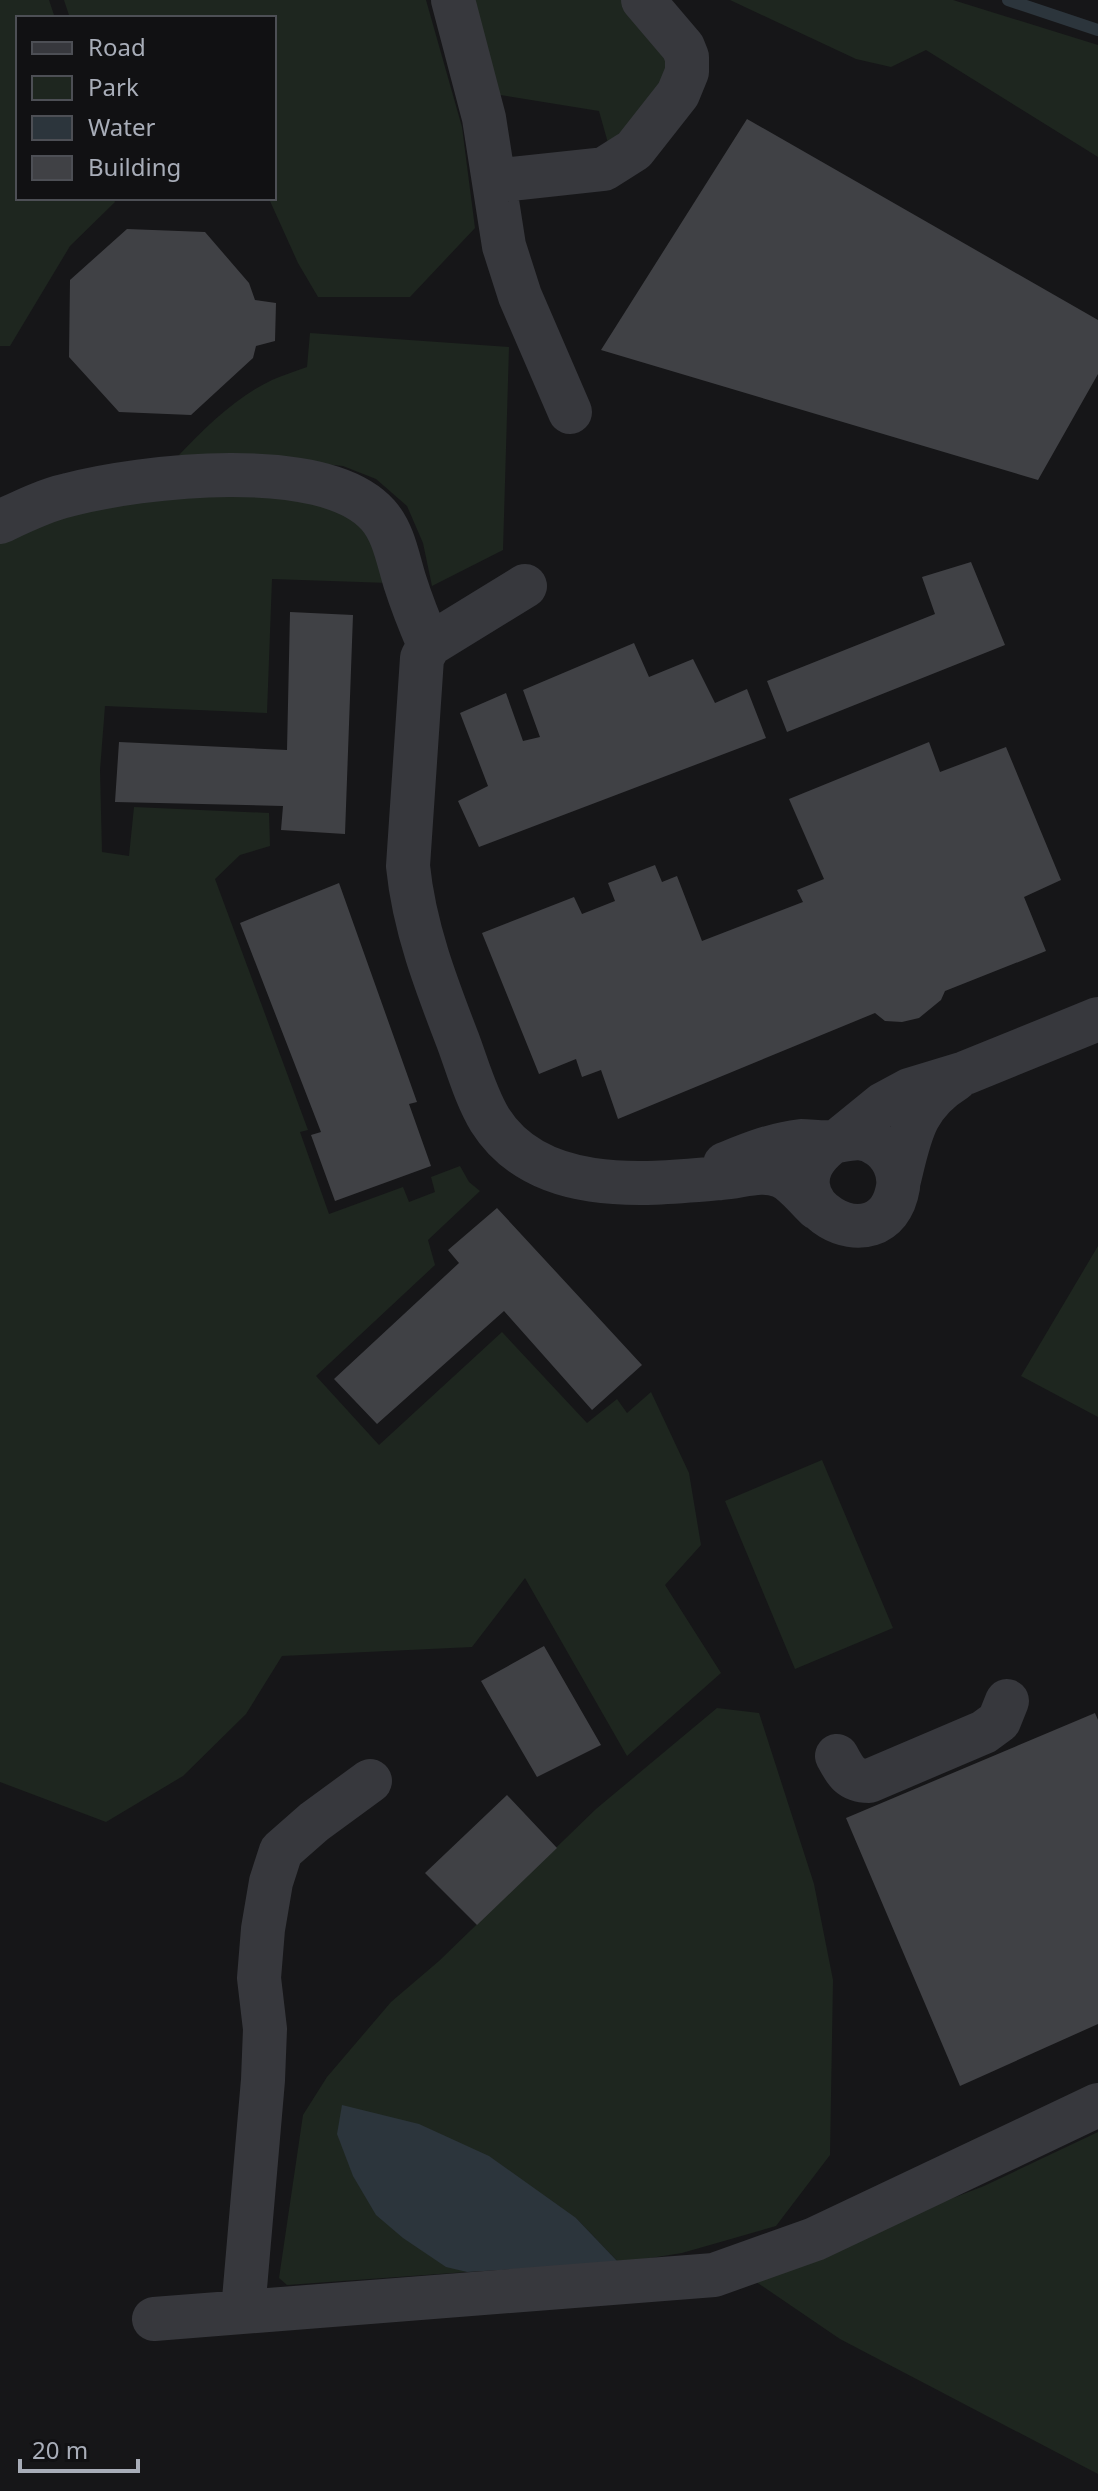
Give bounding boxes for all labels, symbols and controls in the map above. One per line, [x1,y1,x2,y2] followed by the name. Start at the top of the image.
[16,16,276,200] legend
[88,30,146,63] text: Road
[88,70,139,103] text: Park
[88,110,156,143] text: Water
[88,150,181,183] text: Building
[20,2423,138,2473] scale bar
[32,2433,88,2466] text: 20 m

